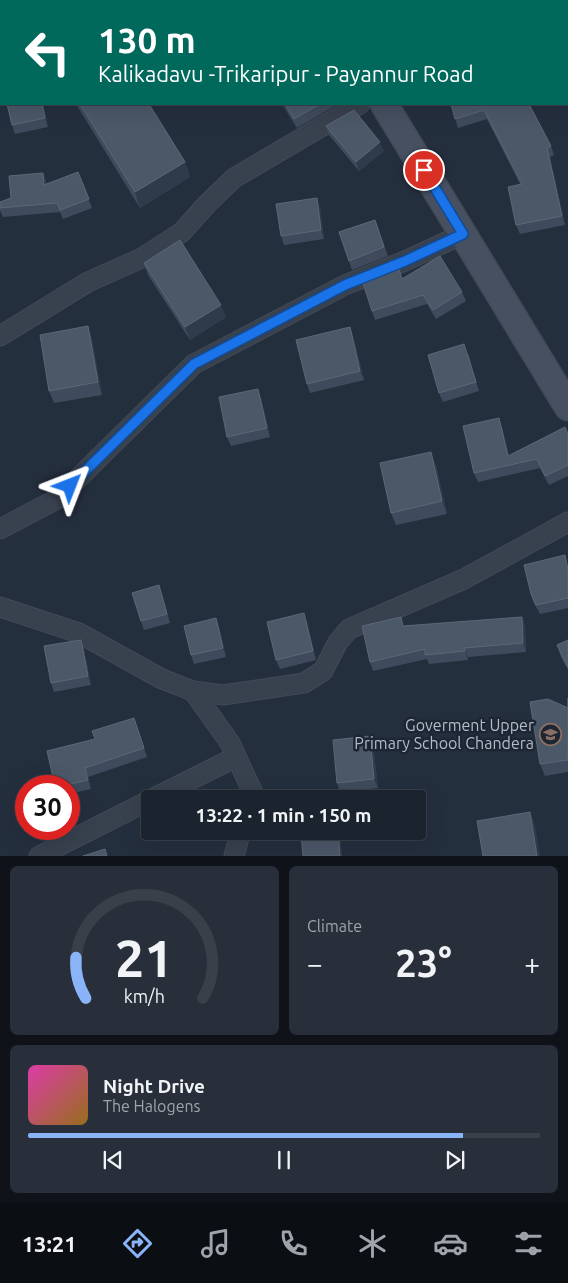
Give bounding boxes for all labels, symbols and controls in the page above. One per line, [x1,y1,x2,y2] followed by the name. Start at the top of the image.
[15,20,80,85] icon: left
[98,20,196,60] text: 130 m
[98,61,474,86] text: Kalikadavu -Trikaripur - Payannur Road
[403,149,445,191] pin
[410,156,438,184] icon: arrive
[43,459,95,511] position arrow
[354,716,534,752] place label: Goverment Upper Primary School Chandera
[538,722,562,746] school or university icon: Goverment Upper Primary School Chandera
[15,775,80,840] speed limit sign: 30
[196,804,371,826] text: 13:22 · 1 min · 150 m
[307,917,362,935] text: Climate
[115,929,174,987] text: 21
[395,942,452,984] text: 23°
[307,948,323,979] text: −
[524,948,540,979] text: +
[124,986,165,1006] text: km/h
[103,1075,205,1097] text: Night Drive
[103,1097,201,1115] text: The Halogens
[99,1146,127,1174] icon: previous
[270,1146,298,1174] icon: pause
[441,1146,469,1174] icon: next
[120,1226,155,1261] icon: directions
[198,1226,233,1261] icon: music
[276,1226,311,1261] icon: phone
[355,1226,390,1261] icon: climate
[433,1226,468,1261] icon: car
[511,1226,546,1261] icon: filters
[22,1231,77,1256] text: 13:21

